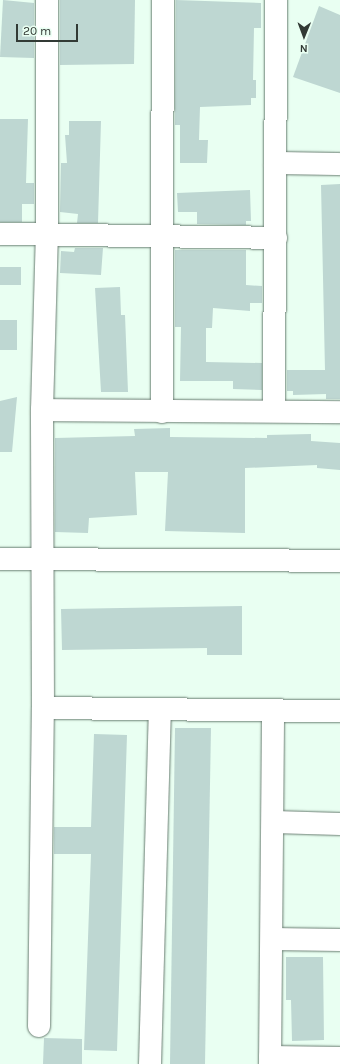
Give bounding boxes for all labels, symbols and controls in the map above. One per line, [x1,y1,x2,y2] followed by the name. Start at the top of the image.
[18,16,80,42] scale bar
[284,16,324,56] north arrow
[23,24,51,38] text: 20 m
[300,42,308,55] text: N

